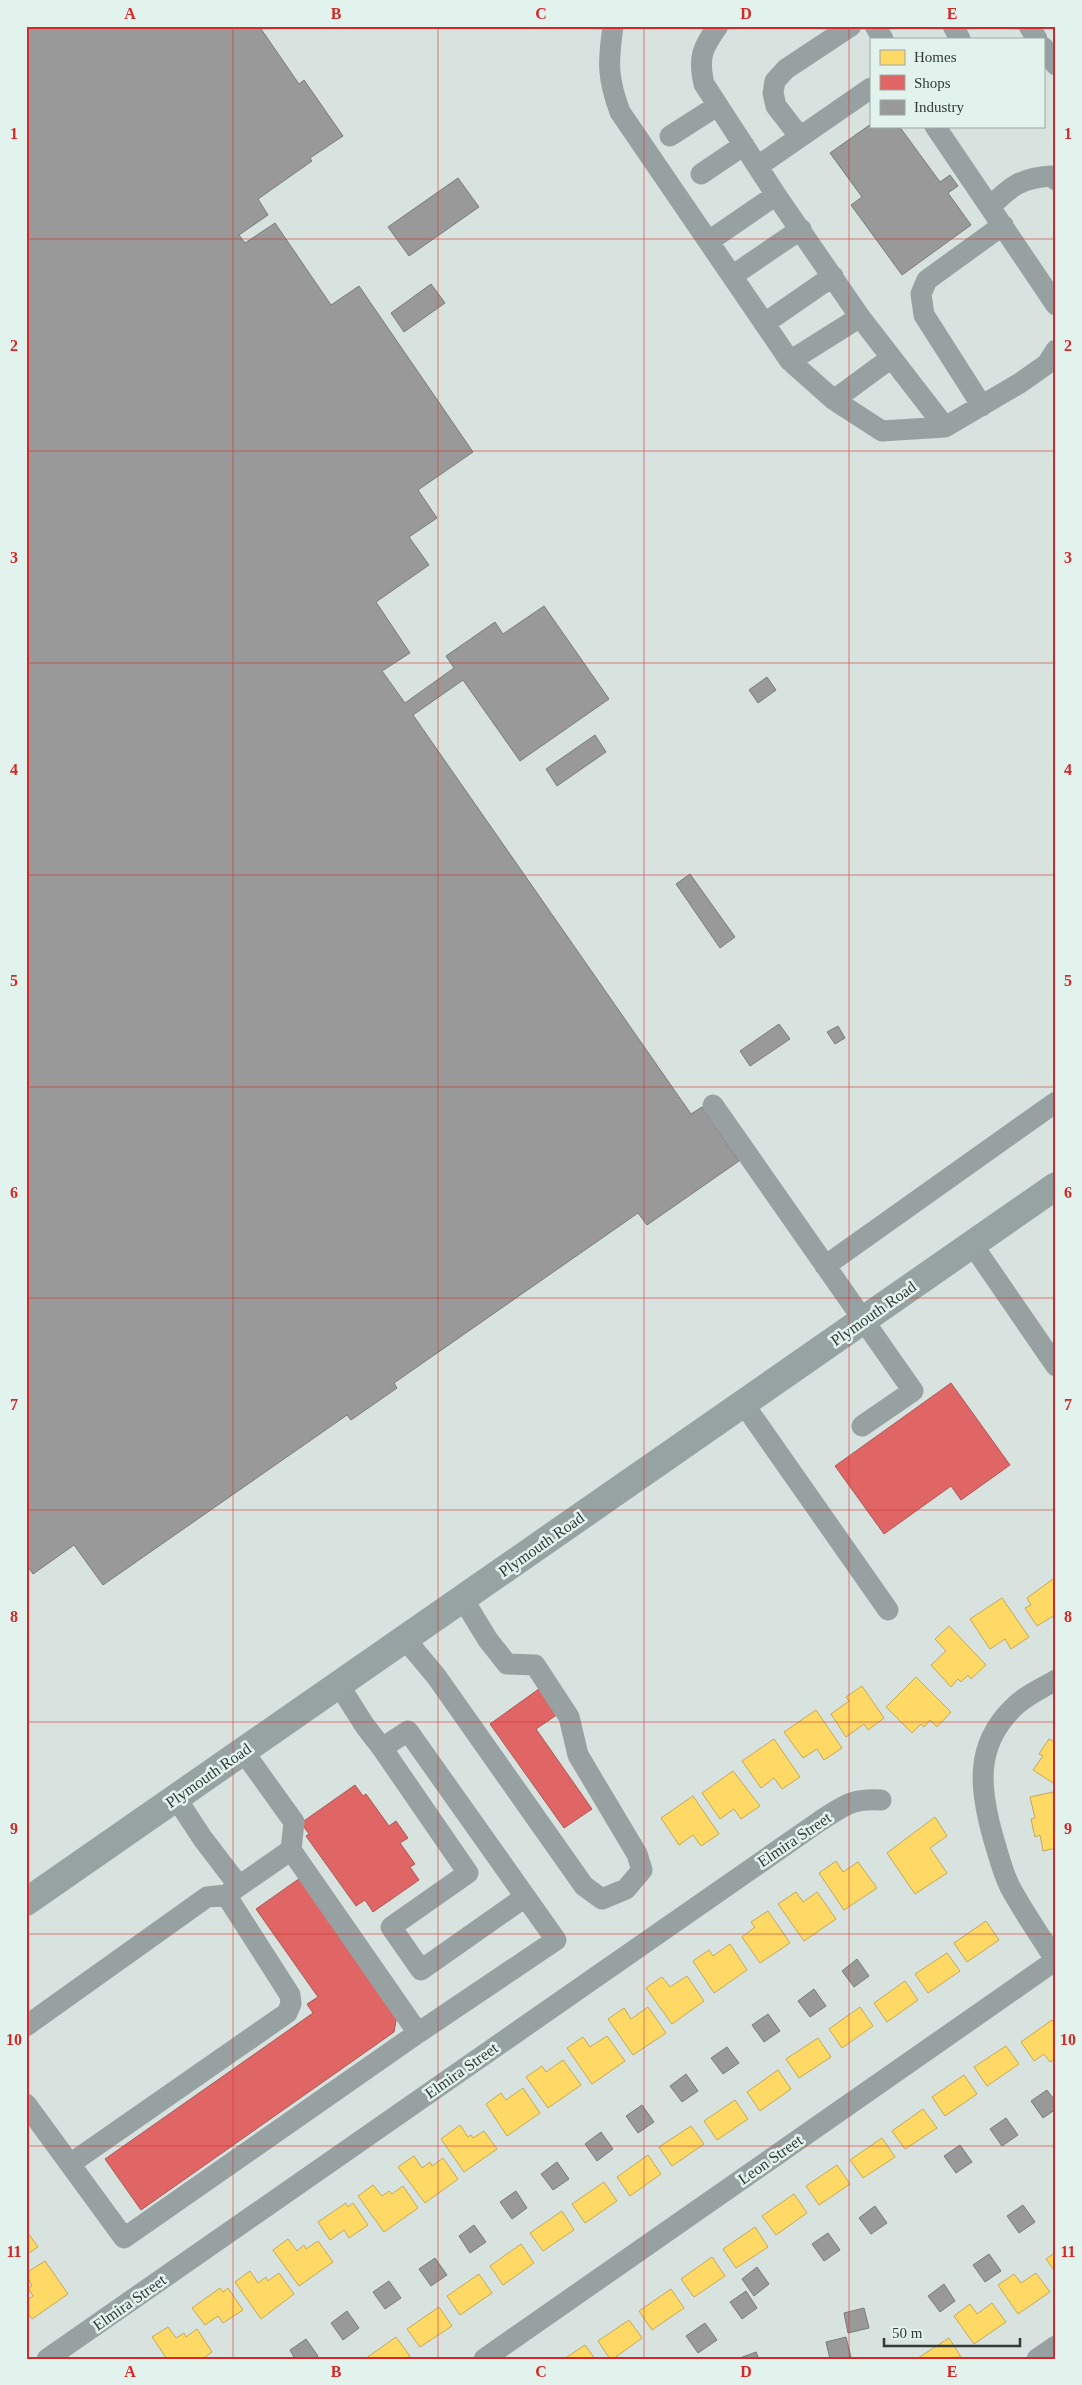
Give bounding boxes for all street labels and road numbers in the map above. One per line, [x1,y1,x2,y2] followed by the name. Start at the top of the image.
[827,1278,920,1350] street label: Plymouth Road
[495,1509,588,1581] street label: Plymouth Road
[162,1740,255,1812] street label: Plymouth Road
[754,1808,835,1870] street label: Elmira Street
[422,2039,501,2102] street label: Elmira Street
[735,2131,806,2188] street label: Leon Street
[90,2271,169,2334] street label: Elmira Street

